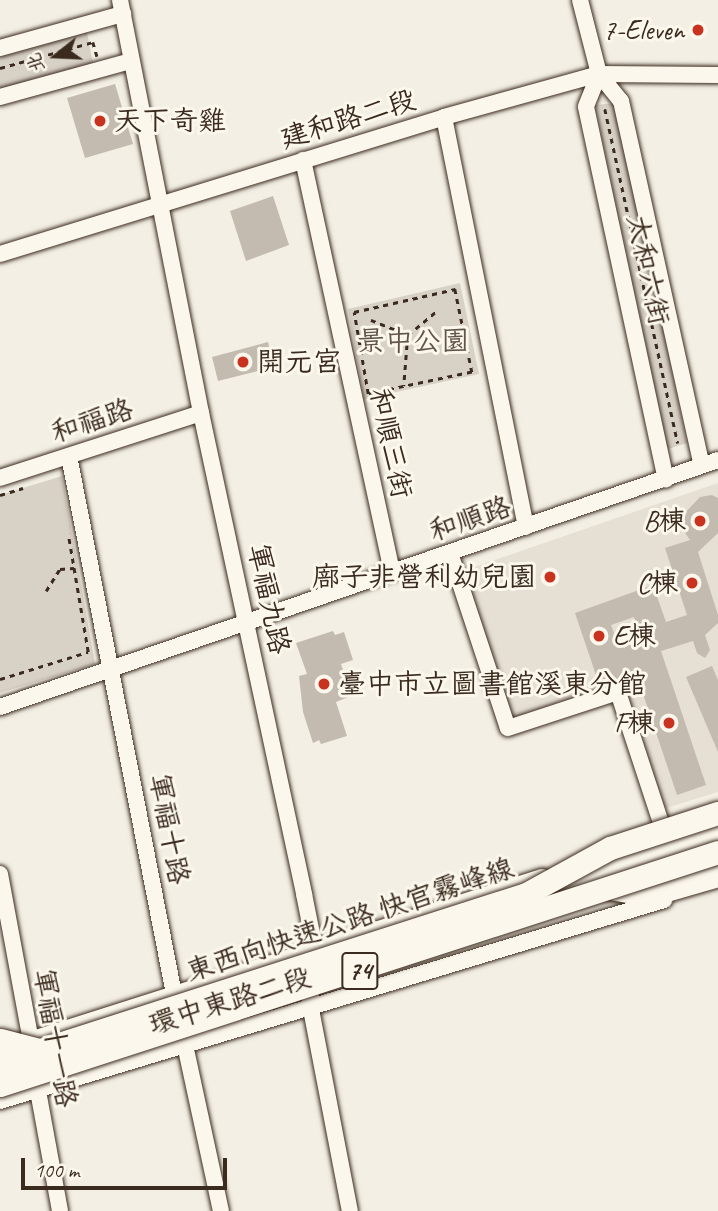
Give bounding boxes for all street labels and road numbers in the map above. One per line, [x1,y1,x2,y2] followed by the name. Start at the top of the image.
[276,82,420,156] street label: 建和路二段
[620,212,676,328] street label: 太和六街
[363,385,419,501] street label: 和順三街
[47,392,137,450] street label: 和福路
[425,489,515,549] street label: 和順路
[241,541,297,657] street label: 軍福九路
[142,771,196,887] street label: 軍福十路
[182,851,518,989] street label: 東西向快速公路 快官霧峰線
[341,948,379,994] road number: 74
[145,960,315,1042] street label: 環中東路二段
[26,966,84,1110] street label: 軍福十一路

